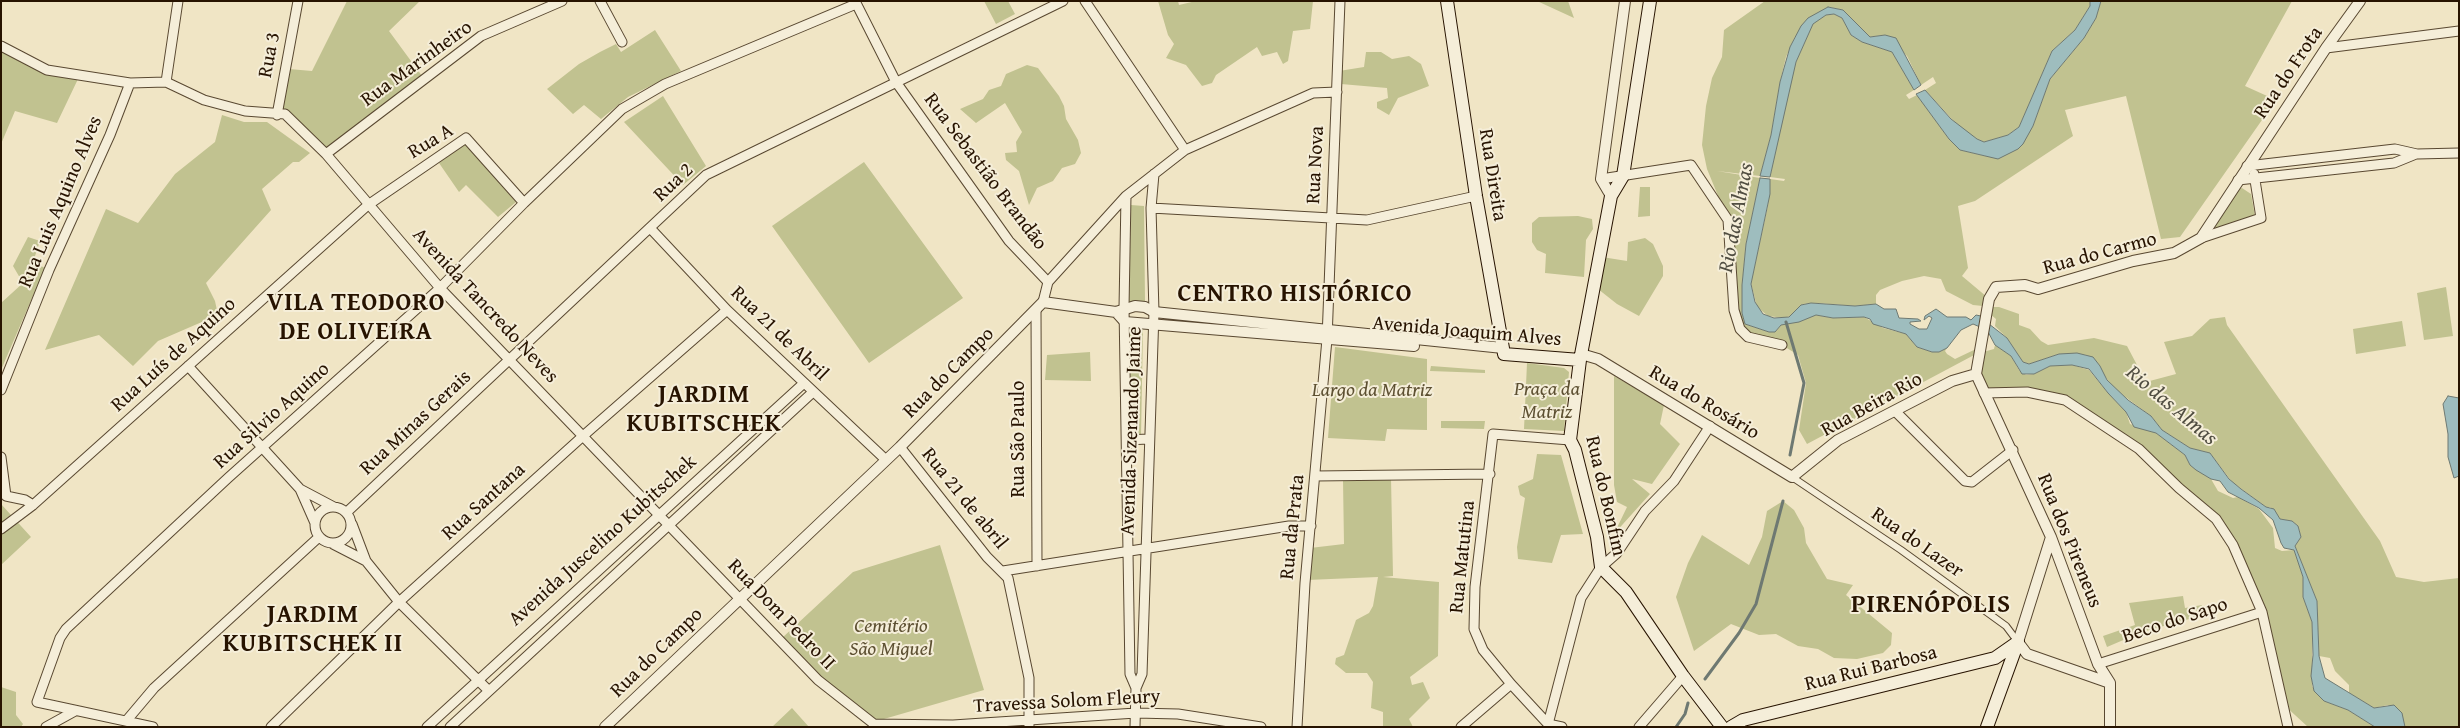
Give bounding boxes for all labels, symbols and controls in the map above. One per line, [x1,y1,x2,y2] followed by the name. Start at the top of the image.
[357,16,477,112] street label: Rua Marinheiro
[2249,22,2329,124] street label: Rua do Frota
[254,30,286,80] street label: Rua 3
[918,89,1052,255] street label: Rua Sebastião Brandão
[14,113,108,291] street label: Rua Luis Aquino Alves
[404,119,458,165] street label: Rua A
[1302,125,1330,205] street label: Rua Nova
[1473,127,1511,223] street label: Rua Direita
[649,159,699,207] street label: Rua 2
[1714,161,1760,275] water label: Rio das Almas
[407,223,563,389] street label: Avenida Tancredo Neves
[2041,227,2159,281] street label: Rua do Carmo
[1176,280,1414,310] district label: CENTRO HISTÓRICO
[725,282,833,386] street label: Rua 21 de Abril
[265,289,447,348] district label: VILA TEODORO DE OLIVEIRA
[107,293,241,417] street label: Rua Luís de Aquino
[1372,312,1562,352] street label: Avenida Joaquim Alves
[898,322,1000,424] street label: Rua do Campo
[1116,326,1148,536] street label: Avenida Sizenando Jaime
[209,358,335,474] street label: Rua Silvio Aquino
[1644,361,1764,445] street label: Rua do Rosário
[2120,361,2222,451] water label: Rio das Almas
[355,365,477,481] street label: Rua Minas Gerais
[1817,367,1927,443] street label: Rua Beira Rio
[1514,378,1580,425] park label: Praça da Matriz
[1312,379,1432,403] park label: Largo da Matriz
[625,381,783,440] district label: JARDIM KUBITSCHEK
[1007,381,1031,497] street label: Rua São Paulo
[1580,434,1630,558] street label: Rua do Bonfim
[916,443,1012,555] street label: Rua 21 de abril
[504,450,702,632] street label: Avenida Juscelino Kubitschek
[437,458,531,546] street label: Rua Santana
[2031,470,2107,612] street label: Rua dos Pireneus
[1276,473,1310,581] street label: Rua da Prata
[1445,499,1481,615] street label: Rua Matutina
[1866,502,1968,584] street label: Rua do Lazer
[722,555,840,675] street label: Rua Dom Pedro II
[1850,591,2012,621] district label: PIRENÓPOLIS
[2119,593,2231,649] street label: Beco do Sapo
[221,601,405,660] district label: JARDIM KUBITSCHEK II
[606,603,708,703] street label: Rua do Campo
[849,615,933,662] park label: Cemitério São Miguel
[1802,641,1940,697] street label: Rua Rui Barbosa
[973,685,1161,719] street label: Travessa Solom Fleury

